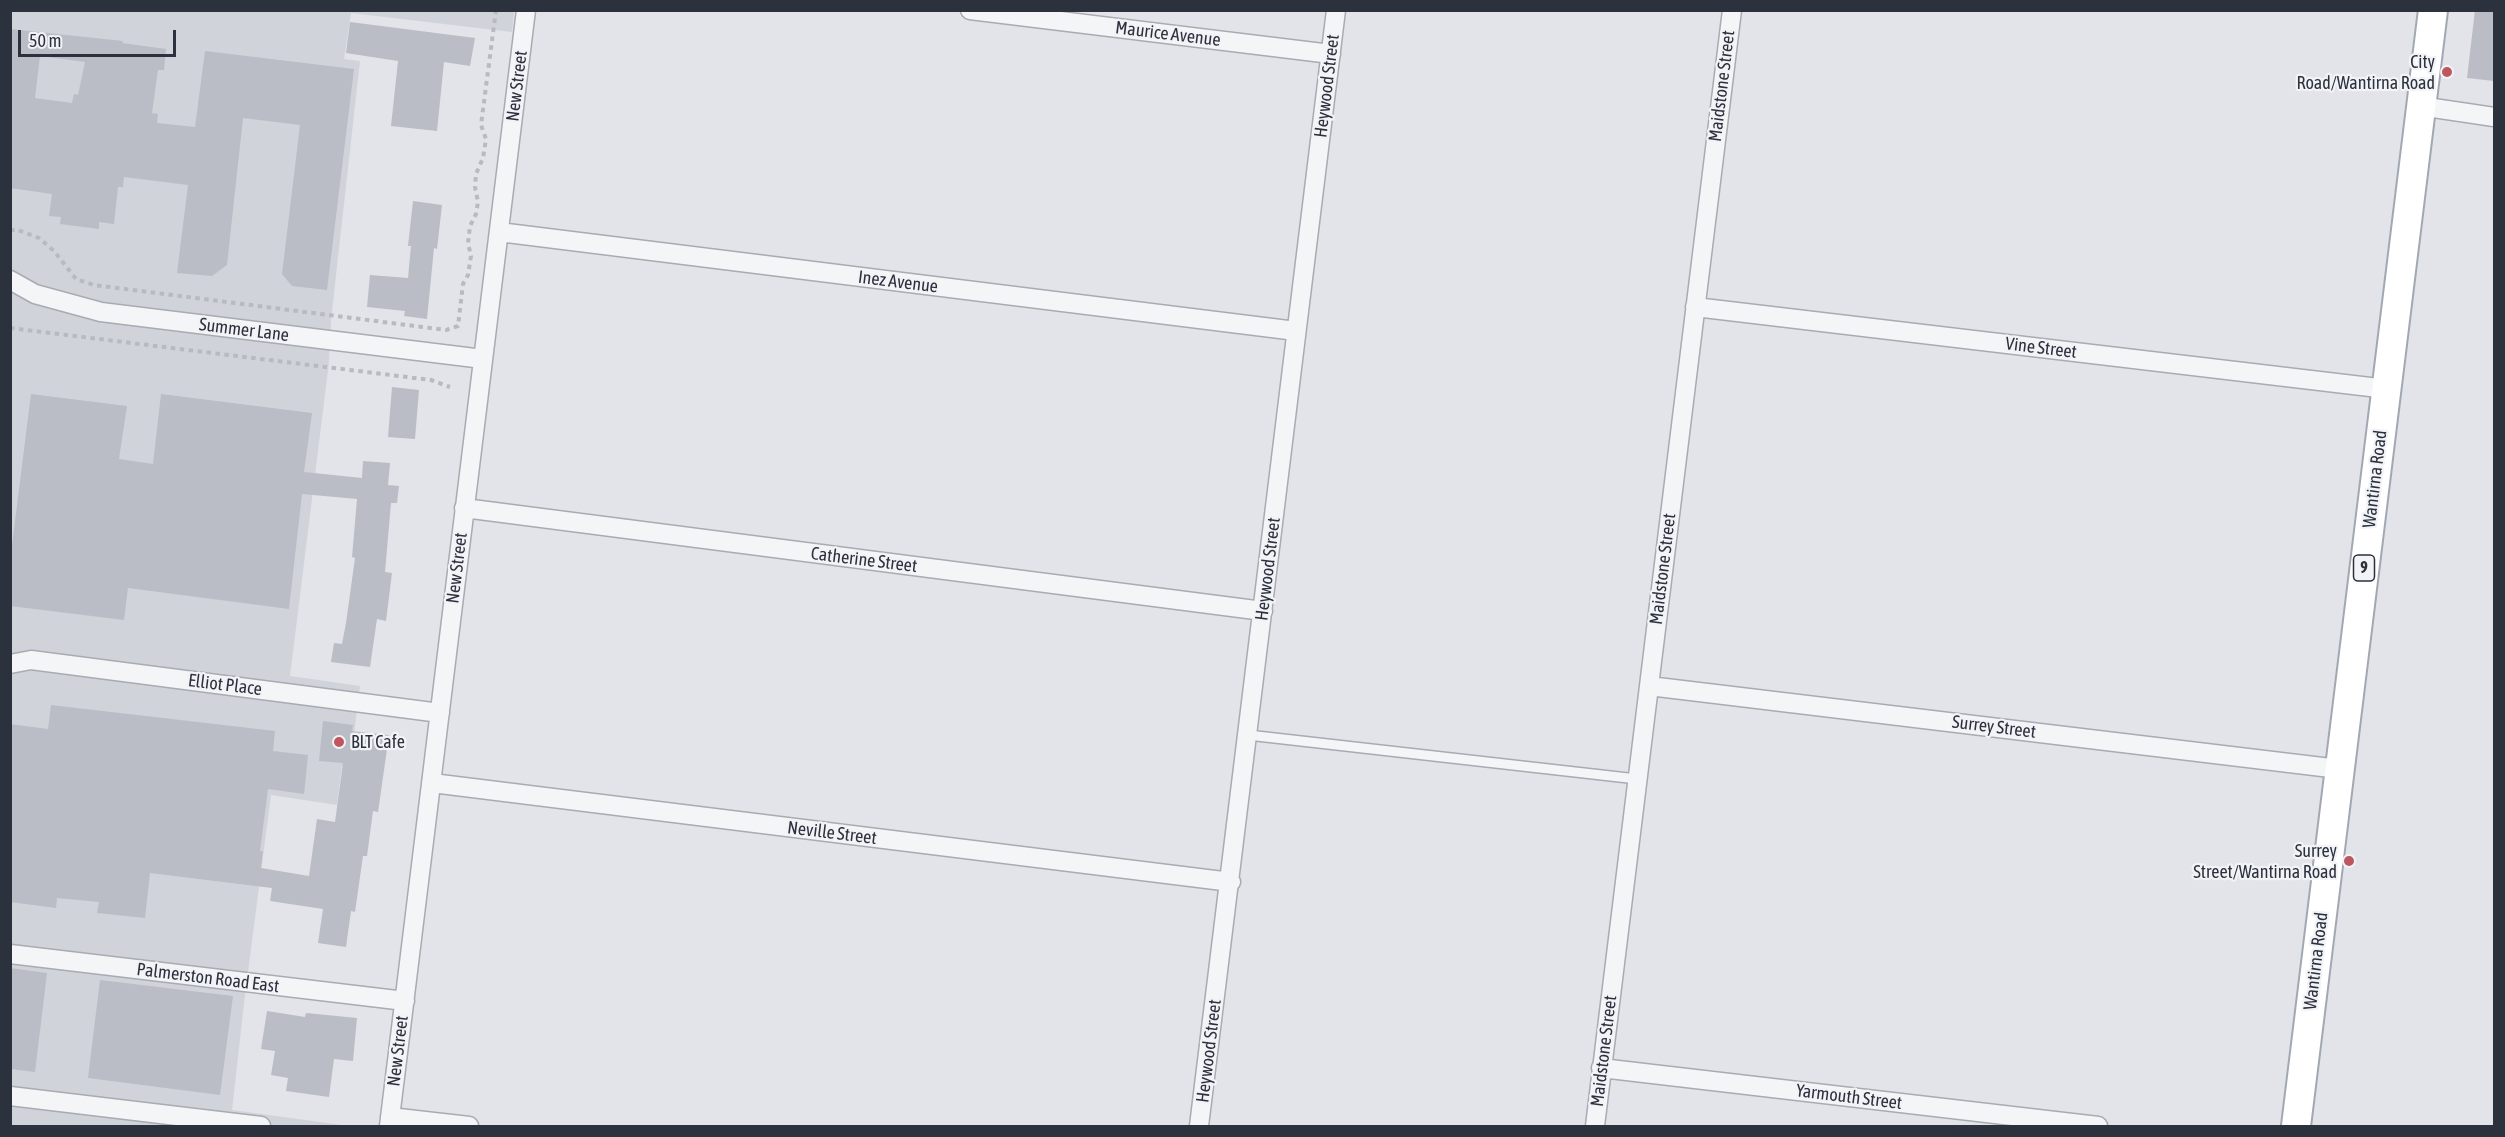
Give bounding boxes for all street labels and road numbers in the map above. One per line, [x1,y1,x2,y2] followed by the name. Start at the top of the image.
[1114,17,1222,51] street label: Maurice Avenue
[1704,29,1740,143] street label: Maidstone Street
[1310,33,1344,139] street label: Heywood Street
[502,49,532,123] street label: New Street
[857,266,939,298] street label: Inez Avenue
[198,314,290,346] street label: Summer Lane
[2004,333,2078,363] street label: Vine Street
[2358,429,2392,529] street label: Wantirna Road
[1645,512,1681,626] street label: Maidstone Street
[1251,516,1285,622] street label: Heywood Street
[442,531,472,605] street label: New Street
[810,543,918,577] street label: Catherine Street
[2354,555,2374,581] road number: 9
[187,670,263,700] street label: Elliot Place
[1951,711,2037,743] street label: Surrey Street
[786,817,878,849] street label: Neville Street
[2299,911,2333,1011] street label: Wantirna Road
[135,959,281,997] street label: Palmerston Road East
[1586,994,1622,1108] street label: Maidstone Street
[1192,998,1226,1104] street label: Heywood Street
[383,1014,413,1088] street label: New Street
[1795,1080,1903,1114] street label: Yarmouth Street

